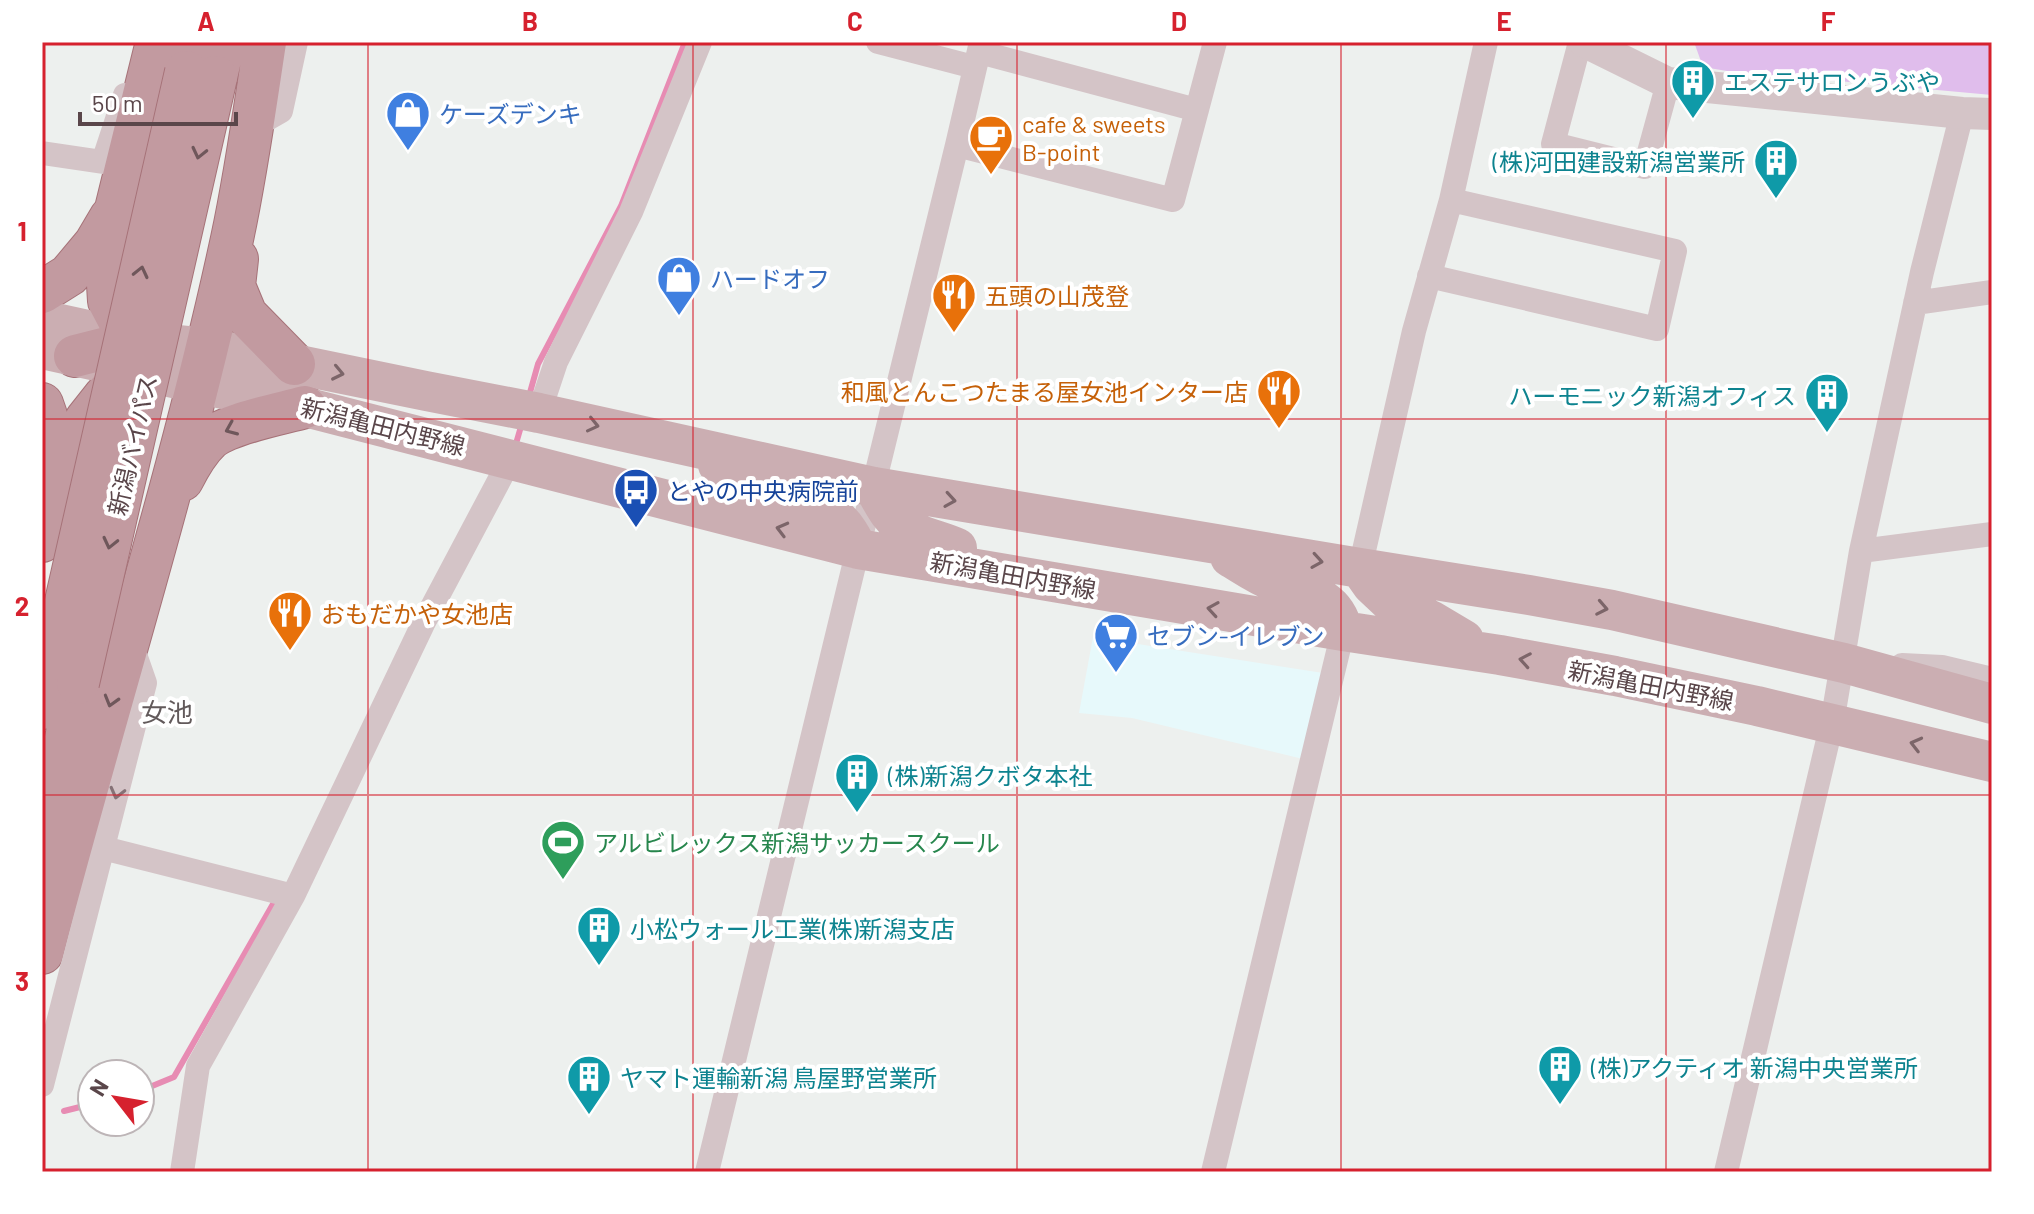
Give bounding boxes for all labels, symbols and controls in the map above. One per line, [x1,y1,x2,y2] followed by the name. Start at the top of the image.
[197,5,215,36] text: A
[522,5,538,36] text: B
[847,5,863,36] text: C
[1171,5,1187,36] text: D
[1496,5,1512,36] text: E
[1821,5,1836,36] text: F
[1669,57,1717,120] building icon: エステサロンうぶや
[1724,67,1940,96] place label: エステサロンうぶや
[80,76,236,126] scale bar
[92,88,143,117] text: 50 m
[384,89,432,152] shop icon: ケーズデンキ
[439,99,582,128] place label: ケーズデンキ
[1022,109,1166,166] place label: cafe & sweets B-point
[967,113,1015,176] cafe icon: cafe & sweets B-point
[1752,137,1800,200] building icon: (株)河田建設新潟営業所
[191,145,208,159] one-way arrow
[1491,147,1745,176] place label: (株)河田建設新潟営業所
[17,215,27,246] text: 1
[655,254,703,317] shop icon: ハードオフ
[710,264,830,293] place label: ハードオフ
[132,265,149,279] one-way arrow
[930,271,978,334] restaurant icon: 五頭の山茂登
[985,281,1129,310] place label: 五頭の山茂登
[331,364,345,381] one-way arrow
[1255,367,1303,430] restaurant icon: 和風とんこつたまる屋女池インター店
[1803,371,1851,434] building icon: ハーモニック新潟オフィス
[102,372,162,518] street label: 新潟バイパス
[841,377,1248,406] place label: 和風とんこつたまる屋女池インター店
[1508,381,1796,410] place label: ハーモニック新潟オフィス
[298,392,468,460] street label: 新潟亀田内野線
[586,415,599,432] one-way arrow
[224,420,239,436] one-way arrow
[612,466,660,529] bus stop icon: とやの中央病院前
[667,476,859,505] place label: とやの中央病院前
[944,491,957,508] one-way arrow
[776,522,790,538] one-way arrow
[102,535,119,549] one-way arrow
[928,546,1098,604] street label: 新潟亀田内野線
[1311,552,1324,569] one-way arrow
[266,589,314,652] restaurant icon: おもだかや女池店
[15,590,29,621] text: 2
[321,599,513,628] place label: おもだかや女池店
[1595,599,1608,616] one-way arrow
[1206,602,1220,619] one-way arrow
[1092,611,1140,674] supermarket icon: セブン-イレブン
[1147,621,1324,650] place label: セブン-イレブン
[1518,652,1532,669] one-way arrow
[1566,655,1736,715] street label: 新潟亀田内野線
[104,694,121,708] one-way arrow
[141,696,193,727] district label: 女池
[1910,736,1924,753] one-way arrow
[833,751,881,814] building icon: (株)新潟クボタ本社
[887,761,1093,790] place label: (株)新潟クボタ本社
[110,785,127,799] one-way arrow
[539,818,587,881] sports icon: アルビレックス新潟サッカースクール
[594,828,1000,857] place label: アルビレックス新潟サッカースクール
[575,904,623,967] building icon: 小松ウォール工業(株)新潟支店
[630,914,955,943] place label: 小松ウォール工業(株)新潟支店
[15,965,29,996] text: 3
[1536,1043,1584,1106] building icon: (株)アクティオ 新潟中央営業所
[565,1053,613,1116] building icon: ヤマト運輸新潟 鳥屋野営業所
[1590,1053,1918,1082] place label: (株)アクティオ 新潟中央営業所
[76,1058,156,1138] north arrow
[620,1063,937,1092] place label: ヤマト運輸新潟 鳥屋野営業所
[83,1074,113,1100] text: N

